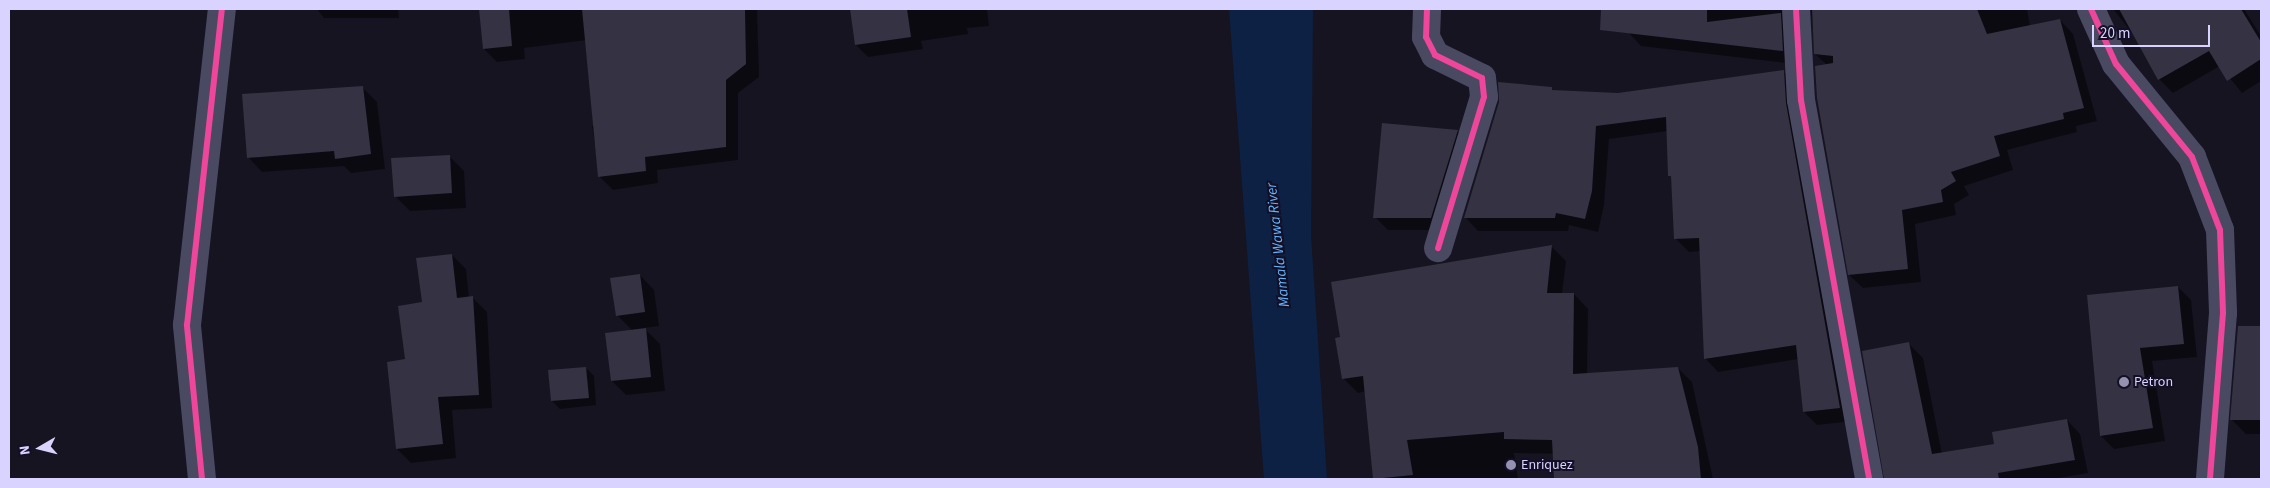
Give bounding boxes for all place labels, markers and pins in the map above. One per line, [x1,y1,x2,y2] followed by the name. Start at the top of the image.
[2134,374,2173,390] place label: Petron
[2118,376,2130,388] marker: Petron
[1521,457,1573,473] place label: Enriquez
[1505,459,1517,471] marker: Enriquez

